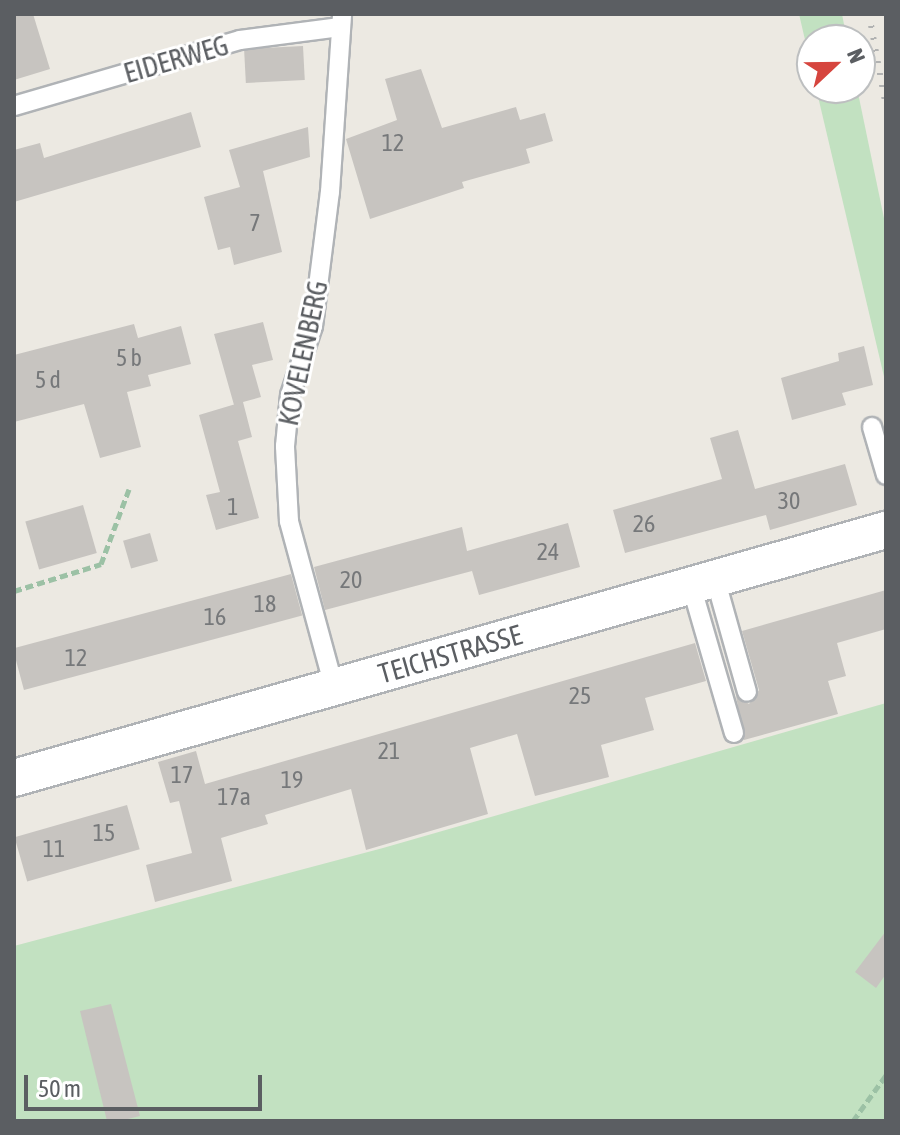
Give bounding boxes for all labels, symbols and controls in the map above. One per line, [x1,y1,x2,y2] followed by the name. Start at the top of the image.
[796,24,876,104] north arrow
[120,28,232,90] street label: EIDERWEG
[842,45,871,67] text: N
[382,129,404,157] house number: 12
[249,209,261,237] house number: 7
[271,277,335,429] street label: KOVELENBERG
[116,344,142,372] house number: 5 b
[35,366,61,394] house number: 5 d
[778,487,800,515] house number: 30
[227,493,239,521] house number: 1
[633,510,655,538] house number: 26
[537,538,559,566] house number: 24
[340,566,362,594] house number: 20
[254,590,276,618] house number: 18
[204,603,226,631] house number: 16
[375,618,525,690] street label: TEICHSTRASSE
[65,644,87,672] house number: 12
[569,682,591,710] house number: 25
[378,737,400,765] house number: 21
[171,761,193,789] house number: 17
[281,766,303,794] house number: 19
[217,783,251,811] house number: 17a
[93,819,115,847] house number: 15
[43,835,65,863] house number: 11
[28,1059,266,1109] scale bar
[38,1075,81,1102] text: 50 m

